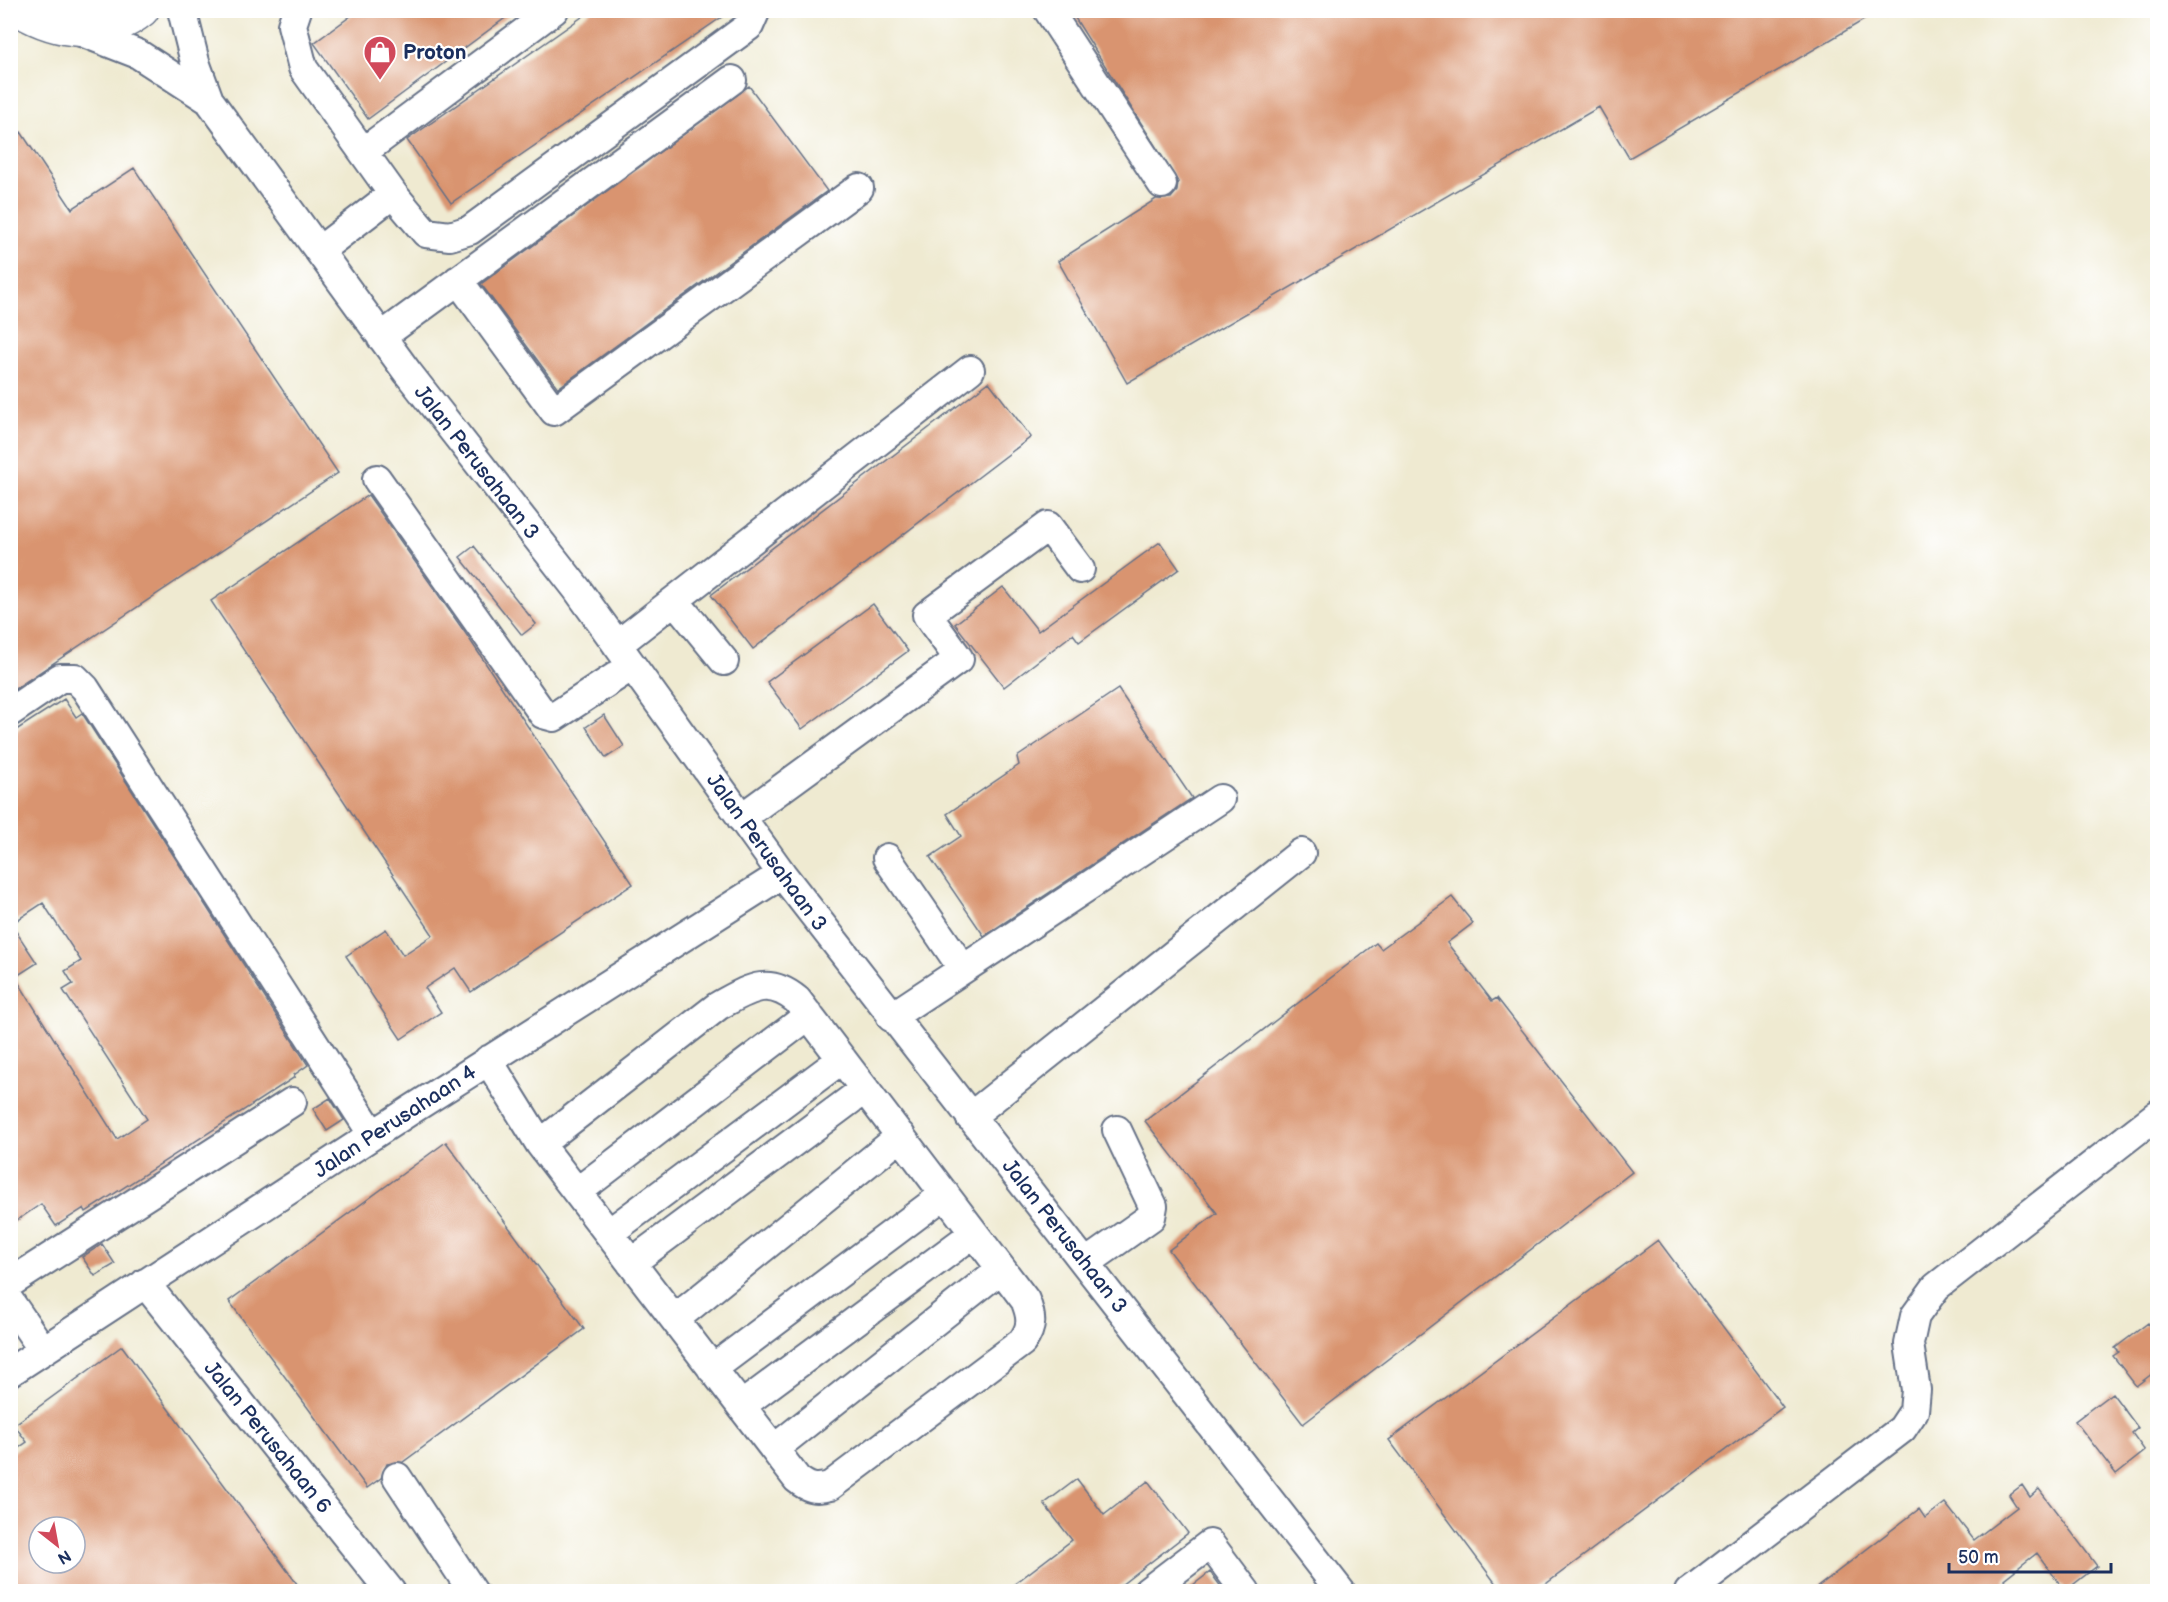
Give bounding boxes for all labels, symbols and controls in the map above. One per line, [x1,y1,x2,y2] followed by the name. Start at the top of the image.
[362,34,398,81] shop icon: Proton
[403,40,466,65] place label: Proton
[409,380,545,544] street label: Jalan Perusahaan 3
[701,769,832,936] street label: Jalan Perusahaan 3
[309,1060,481,1183] street label: Jalan Perusahaan 4
[997,1154,1133,1318] street label: Jalan Perusahaan 3
[199,1356,337,1519] street label: Jalan Perusahaan 6
[27,1515,87,1575] north arrow
[1949,1536,2111,1574] scale bar
[54,1545,74,1568] text: N
[1958,1547,1999,1568] text: 50 m

